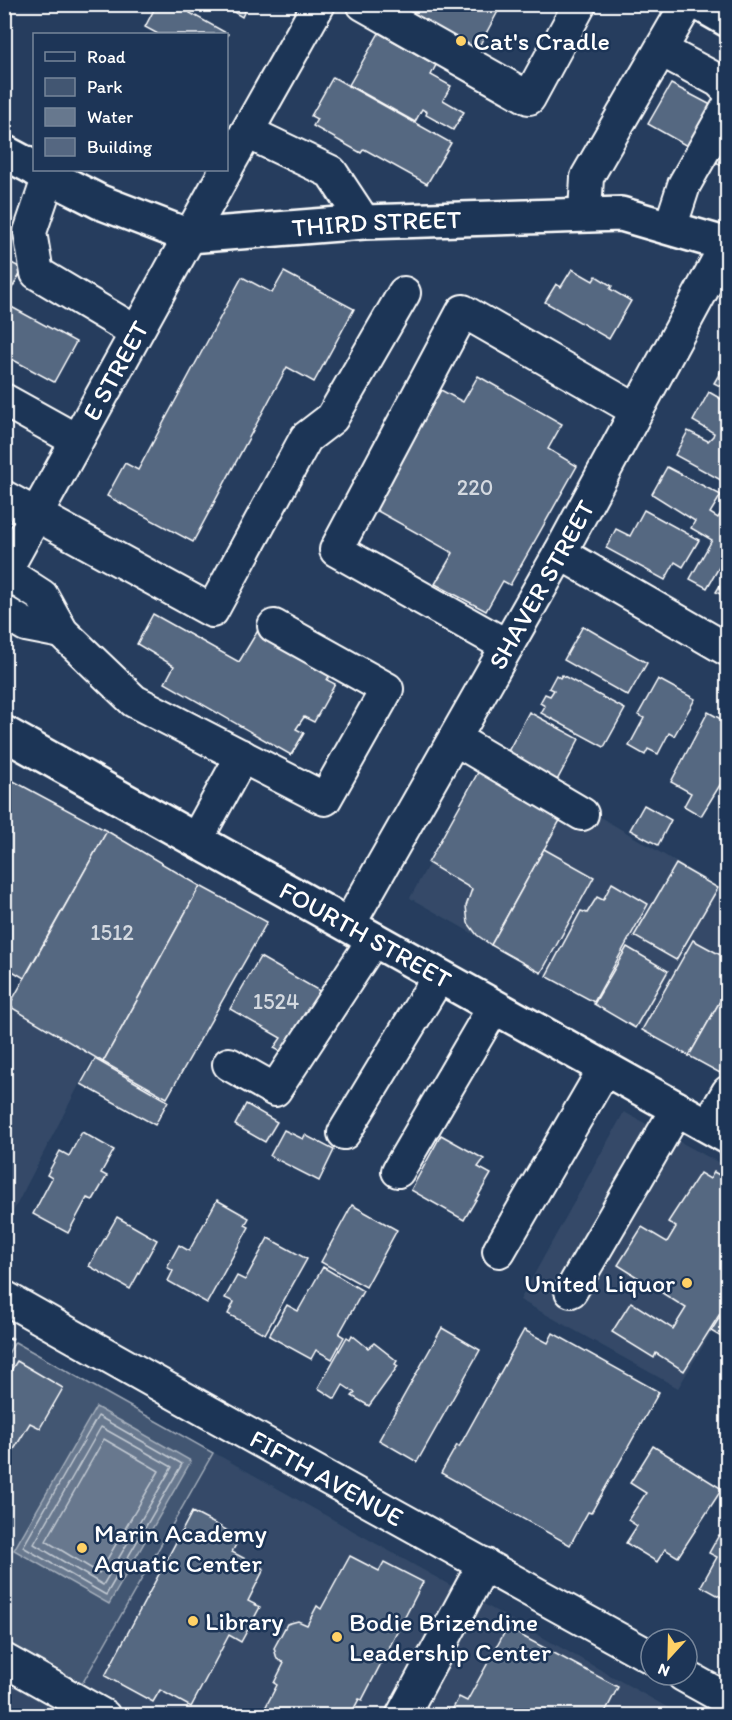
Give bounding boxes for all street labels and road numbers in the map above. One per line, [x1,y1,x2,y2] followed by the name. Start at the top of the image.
[291,203,462,244] street label: THIRD STREET
[75,315,156,426] street label: E STREET
[481,494,602,675] street label: SHAVER STREET
[274,874,458,996] street label: FOURTH STREET
[244,1422,409,1533] street label: FIFTH AVENUE

